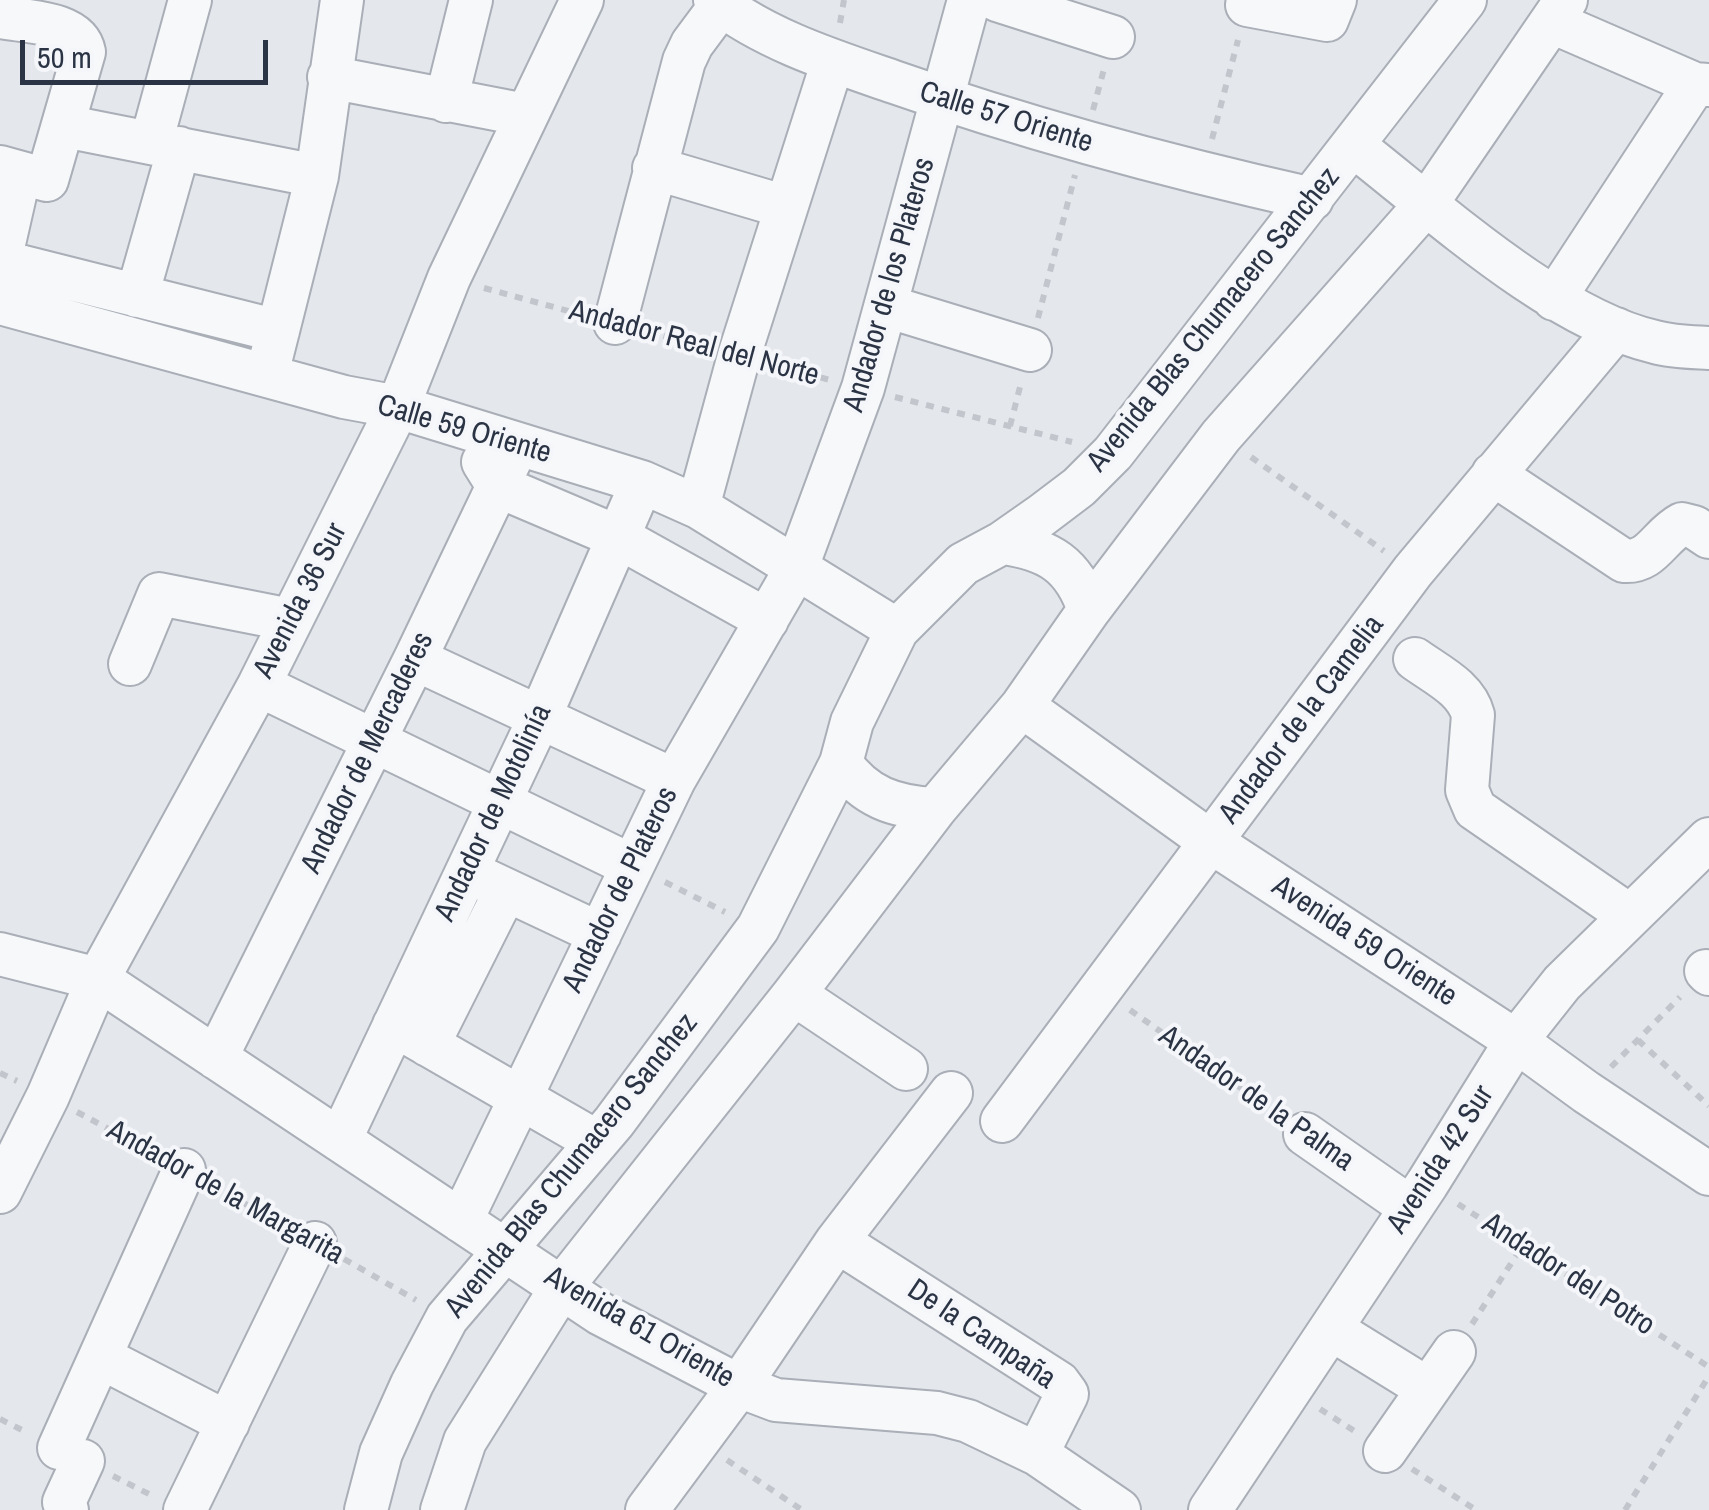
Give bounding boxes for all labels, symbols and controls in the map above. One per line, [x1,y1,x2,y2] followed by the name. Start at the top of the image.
[25,20,272,82] scale bar
[37,37,92,77] text: 50 m
[915,75,1097,161] street label: Calle 57 Oriente
[837,154,943,416] street label: Andador de los Plateros
[1080,161,1348,479] street label: Avenida Blas Chumacero Sanchez
[565,293,823,395] street label: Andador Real del Norte
[373,388,555,472] street label: Calle 59 Oriente
[247,517,355,685] street label: Avenida 36 Sur
[1212,609,1392,831] street label: Andador de la Camelia
[294,627,442,879] street label: Andador de Mercaderes
[428,699,560,927] street label: Andador de Motolinía
[556,781,686,999] street label: Andador de Plateros
[1265,869,1463,1015] street label: Avenida 59 Oriente
[438,1007,706,1325] street label: Avenida Blas Chumacero Sanchez
[1152,1018,1360,1180] street label: Andador de la Palma
[1380,1079,1502,1241] street label: Avenida 42 Sur
[100,1113,350,1273] street label: Andador de la Margarita
[1475,1206,1661,1344] street label: Andador del Potro
[538,1259,740,1397] street label: Avenida 61 Oriente
[900,1272,1062,1398] street label: De la Campaña

